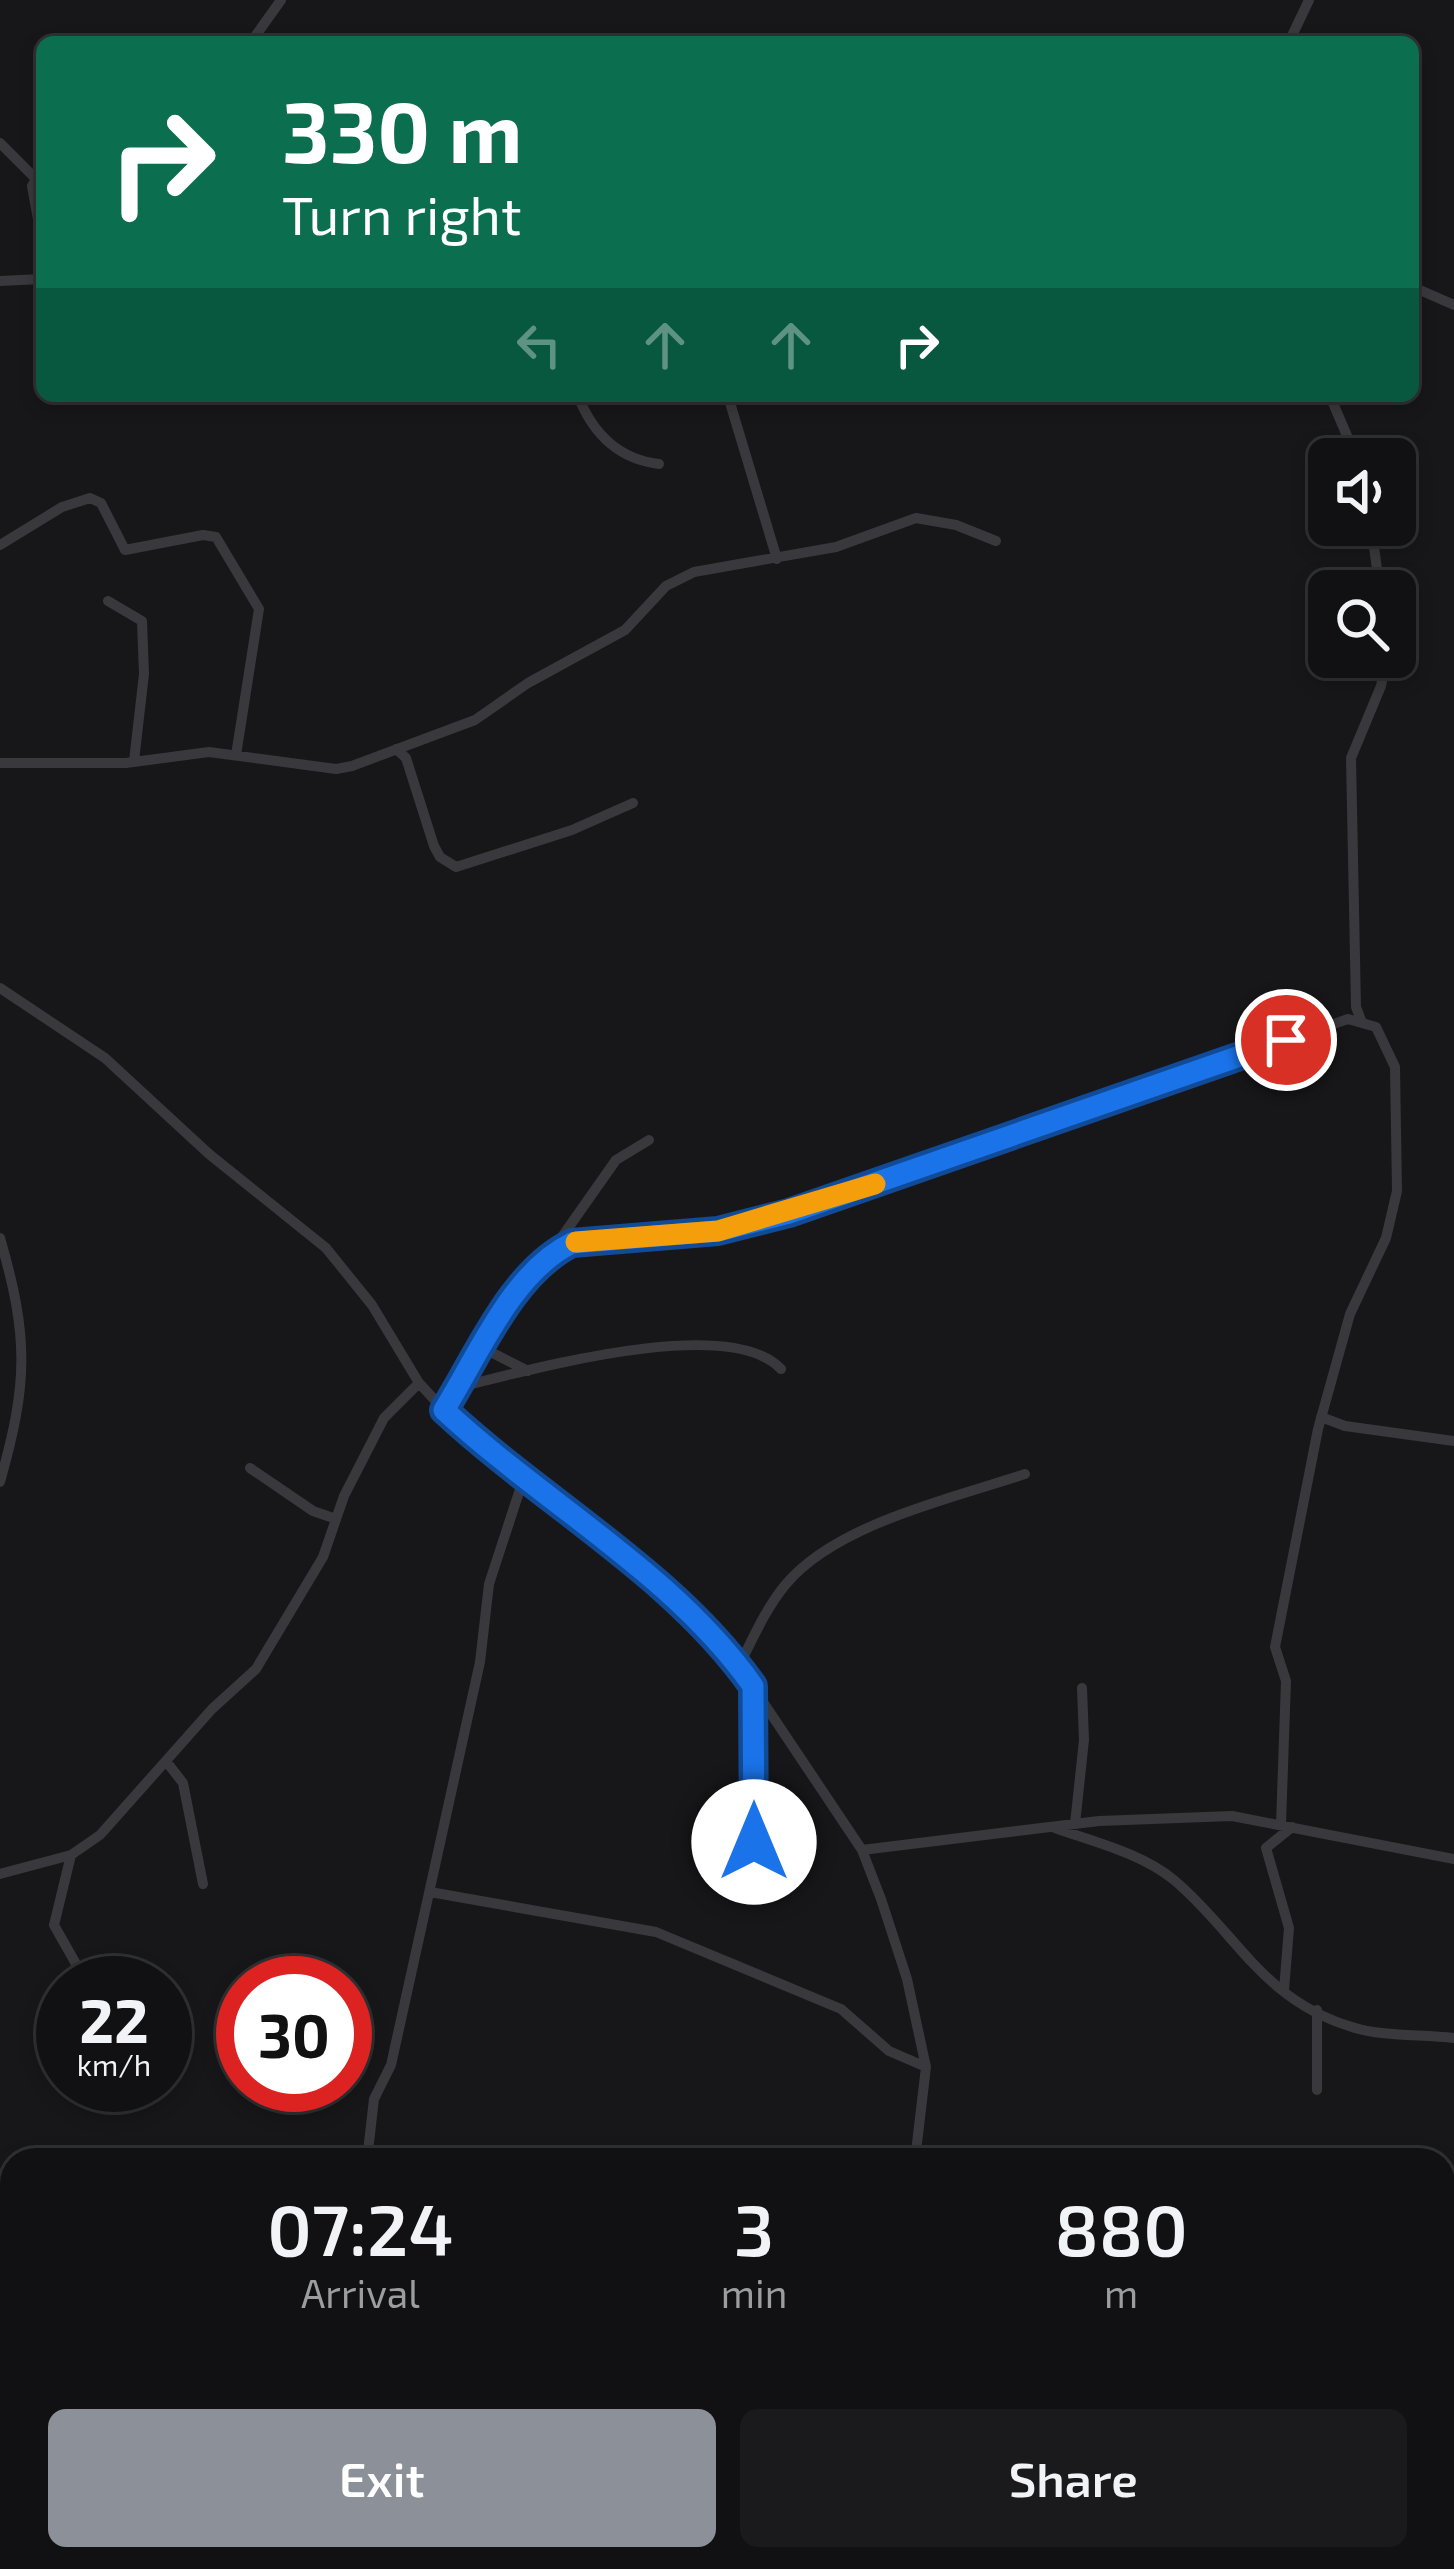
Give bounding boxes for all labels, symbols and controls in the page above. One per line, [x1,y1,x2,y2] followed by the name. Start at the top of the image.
[282,79,522,180] text: 330 m
[84,84,240,240] icon: right
[282,181,522,246] text: Turn right
[506,312,572,378] icon: left
[632,312,698,378] icon: ahead
[758,312,824,378] icon: ahead
[884,312,950,378] icon: right
[1308,438,1416,678] map controls
[1308,438,1416,546] button: sound
[1308,570,1416,678] button: search
[1235,989,1337,1091] pin
[1253,1007,1319,1073] icon: arrive
[691,1779,817,1905] position arrow
[216,1956,372,2112] speed limit sign: 30
[79,1983,149,2055] text: 22
[77,2046,151,2082] text: km/h
[267,2184,454,2270] text: 07:24
[734,2184,774,2270] text: 3
[1054,2184,1188,2270] text: 880
[301,2269,420,2316] text: Arrival
[721,2269,787,2316] text: min
[1104,2269,1138,2316] text: m
[48,2409,716,2547] button: Exit
[740,2409,1407,2547] button: Share

